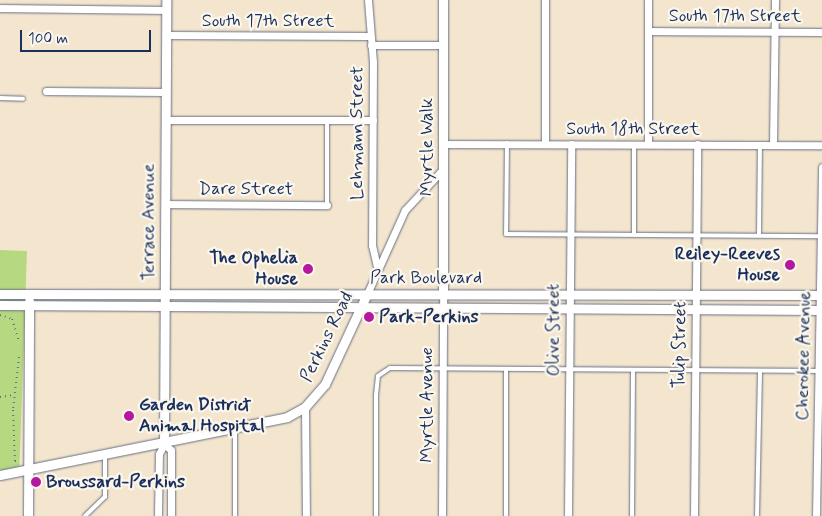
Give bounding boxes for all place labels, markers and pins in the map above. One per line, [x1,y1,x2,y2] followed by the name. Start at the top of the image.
[675,244,780,286] place label: Reiley-Reeves House
[210,248,298,290] place label: The Ophelia House
[784,259,796,271] marker: Reiley-Reeves House
[302,263,314,275] marker: The Ophelia House
[379,306,479,328] place label: Park-Perkins
[363,311,375,323] marker: Park-Perkins
[139,395,265,438] place label: Garden District Animal Hospital
[123,410,135,422] marker: Garden District Animal Hospital
[46,471,185,493] place label: Broussard-Perkins
[30,476,42,488] marker: Broussard-Perkins

